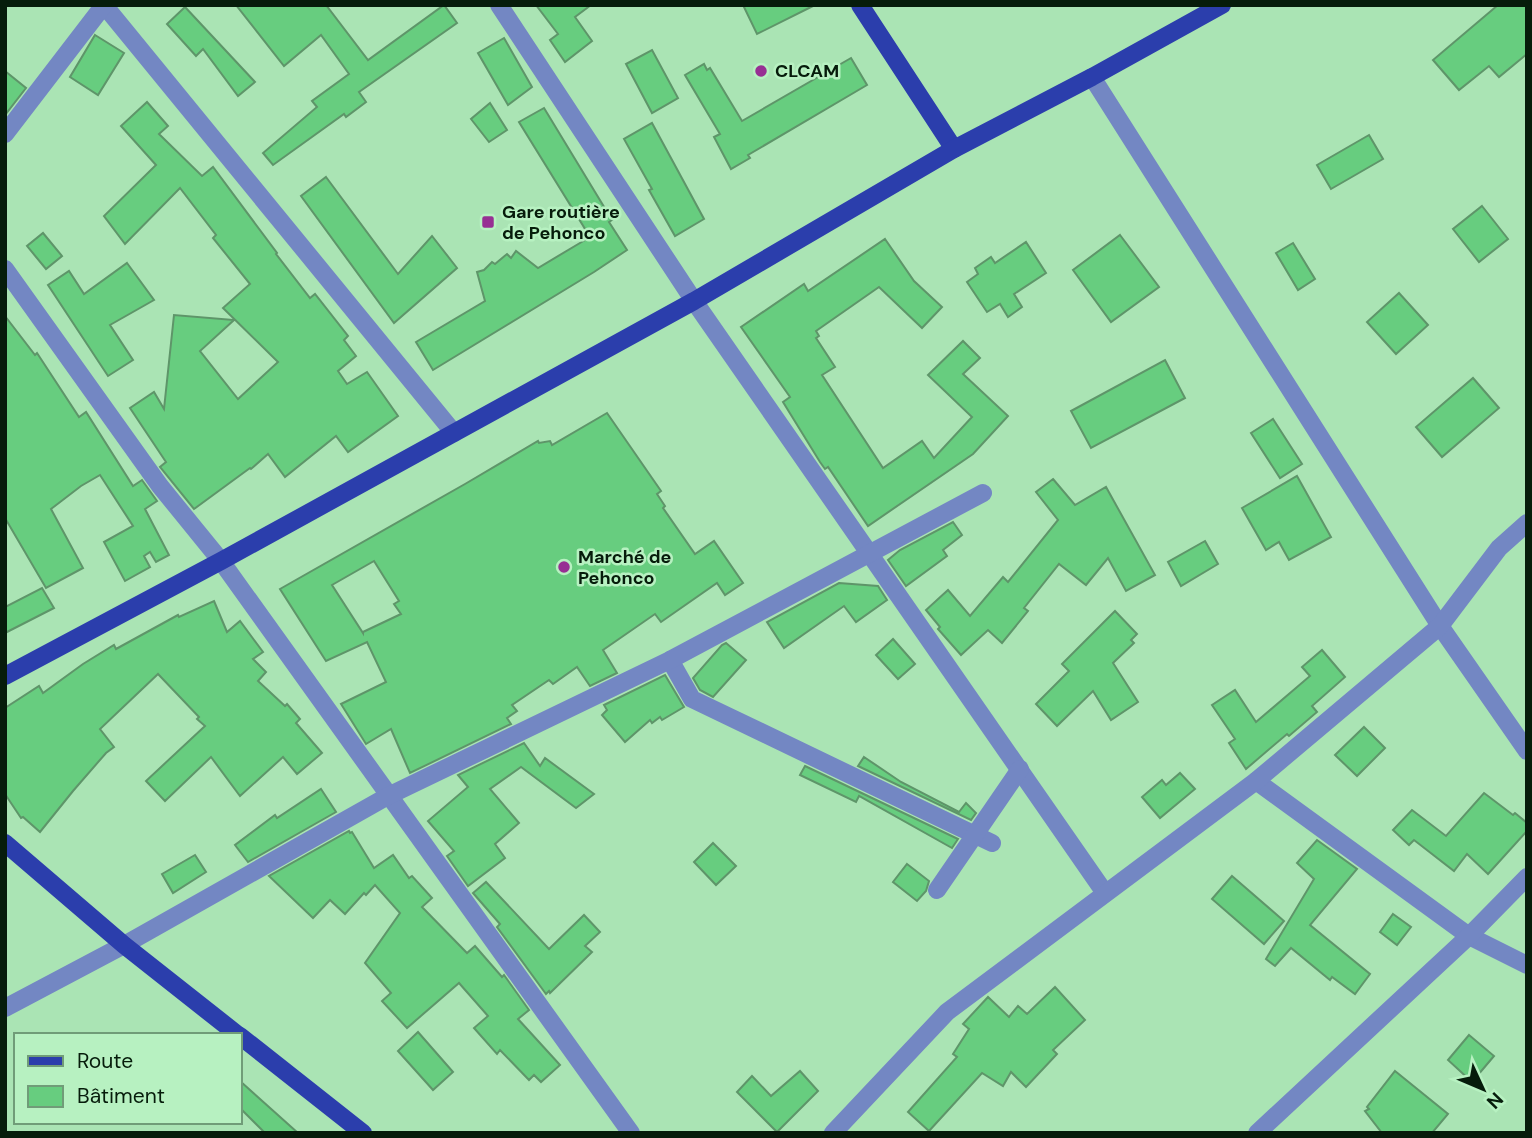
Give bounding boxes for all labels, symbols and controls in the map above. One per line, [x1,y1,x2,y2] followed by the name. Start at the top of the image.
[775,59,839,83] place label: CLCAM
[753,63,769,79] marker: CLCAM
[502,200,620,245] place label: Gare routière de Pehonco
[480,214,496,230] marker: Gare routière de Pehonco
[578,545,672,590] place label: Marché de Pehonco
[556,559,572,575] marker: Marché de Pehonco
[14,1033,242,1124] legend
[77,1047,133,1075] text: Route
[1448,1054,1518,1124] north arrow
[77,1082,165,1110] text: Bâtiment
[1481,1087,1509,1114] text: N

